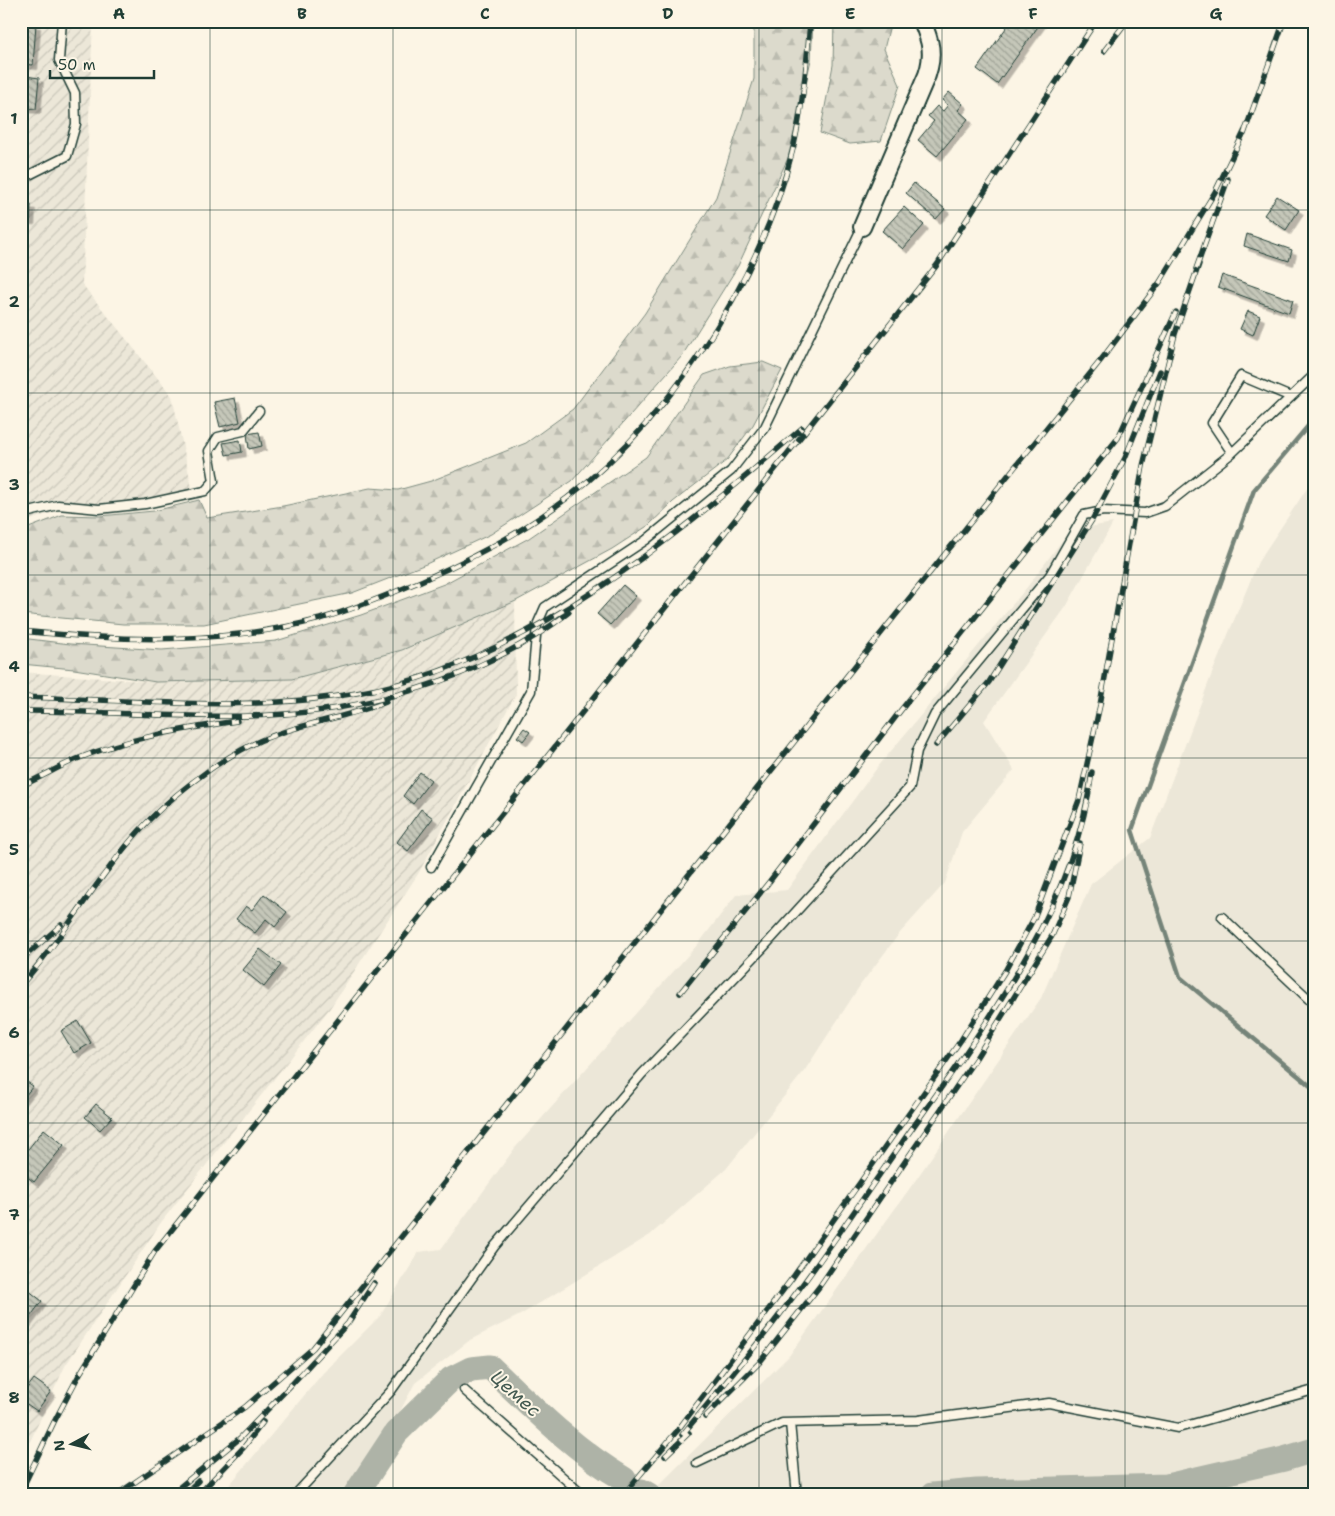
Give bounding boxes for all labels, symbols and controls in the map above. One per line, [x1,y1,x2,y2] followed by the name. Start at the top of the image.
[113,3,125,24] text: A
[297,3,307,24] text: B
[480,3,490,24] text: C
[662,3,674,24] text: D
[845,3,855,24] text: E
[1028,3,1038,24] text: F
[1210,3,1223,24] text: G
[50,48,154,80] scale bar
[58,55,96,75] text: 50 m
[10,108,18,129] text: 1
[8,291,20,312] text: 2
[8,474,20,495] text: 3
[8,656,20,677] text: 4
[9,839,19,860] text: 5
[8,1022,20,1043] text: 6
[8,1204,20,1225] text: 7
[485,1364,546,1422] water label: Цемес
[8,1387,20,1408] text: 8
[48,1418,98,1468] north arrow
[49,1439,69,1452] text: N

